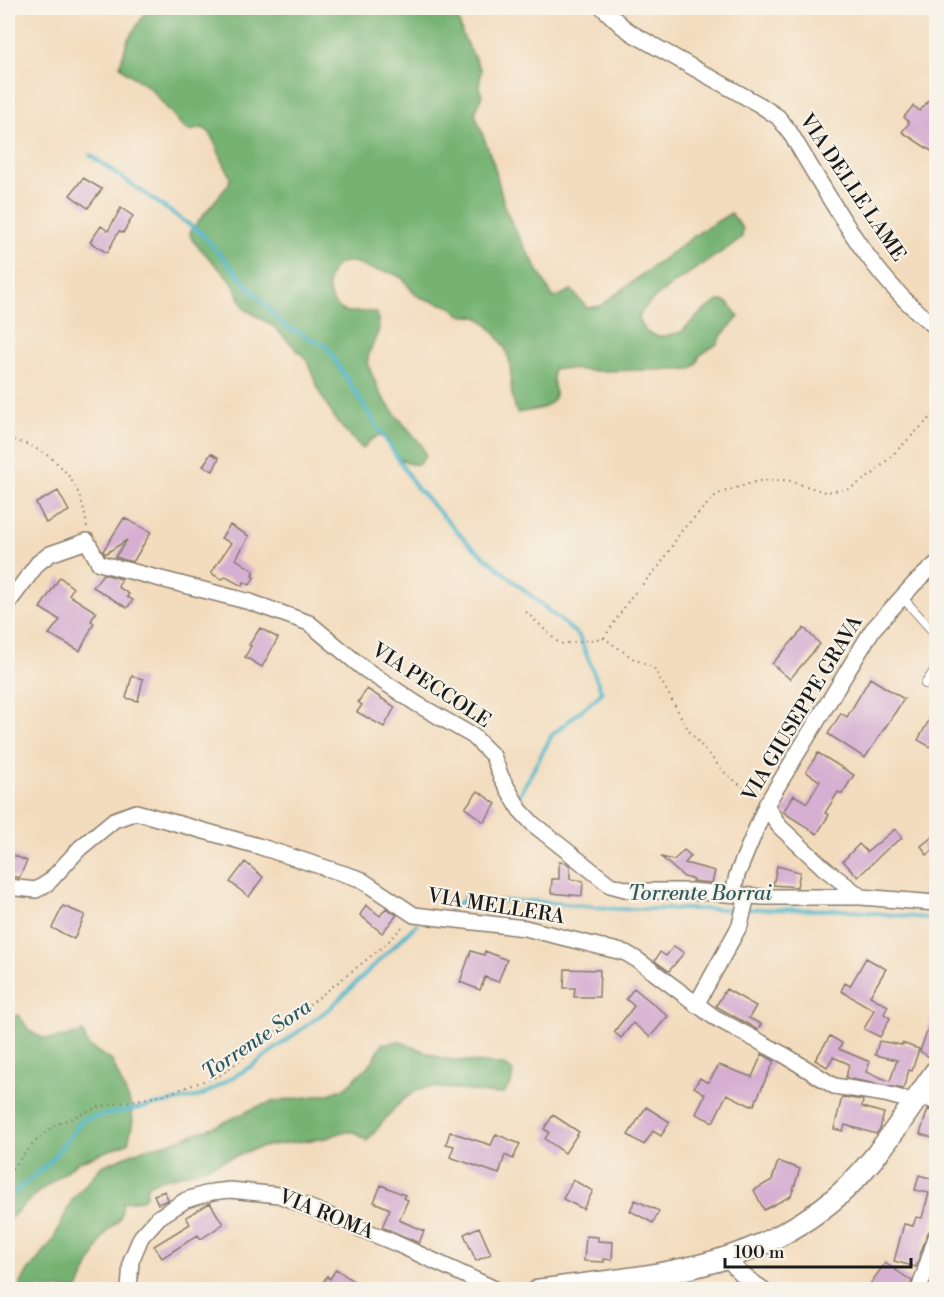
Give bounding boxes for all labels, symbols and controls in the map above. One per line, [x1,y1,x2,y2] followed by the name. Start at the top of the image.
[793,109,911,267] street label: VIA DELLE LAME
[737,610,869,807] street label: VIA GIUSEPPE GRAVA
[366,638,495,734] street label: VIA PECCOLE
[628,881,772,907] water label: Torrente Borrai
[425,884,568,930] street label: VIA MELLERA
[197,994,317,1086] water label: Torrente Sora
[274,1184,378,1246] street label: VIA ROMA
[725,1231,911,1269] scale bar
[734,1241,785,1264] text: 100 m

